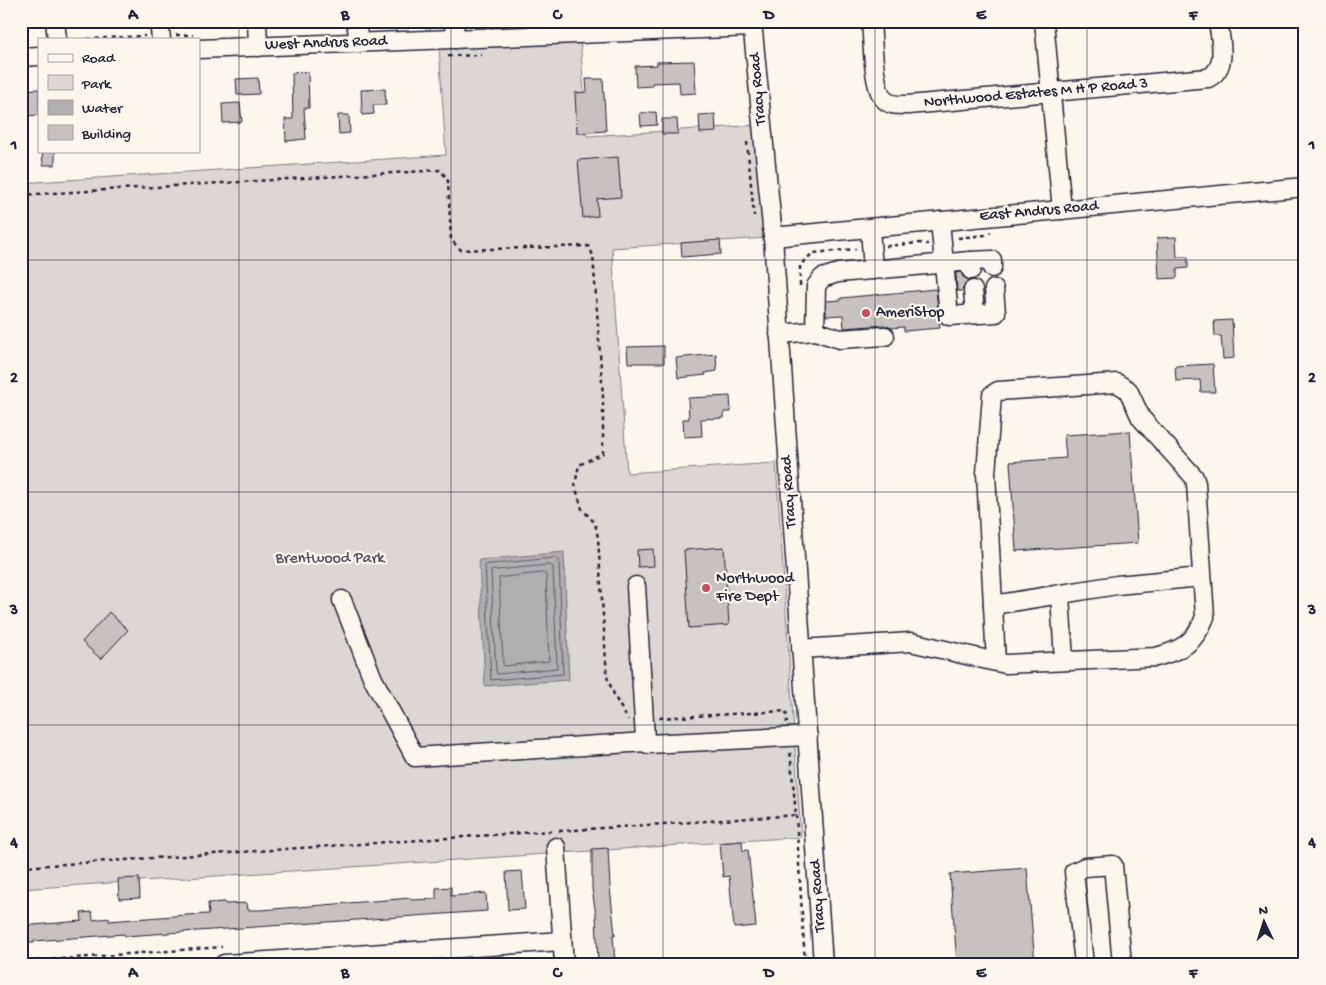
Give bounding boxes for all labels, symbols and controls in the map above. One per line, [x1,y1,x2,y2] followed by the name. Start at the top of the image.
[127,7,139,26] text: A
[340,7,350,26] text: B
[552,7,563,26] text: C
[762,7,775,26] text: D
[976,7,987,26] text: E
[1188,7,1199,26] text: F
[265,32,389,56] street label: West Andrus Road
[38,38,200,152] legend
[82,50,116,68] text: Road
[746,50,772,127] street label: Tracy Road
[923,75,1149,113] street label: Northwood Estates M H P Road 3
[81,76,112,94] text: Park
[82,100,124,118] text: Water
[81,126,131,144] text: Building
[10,137,17,156] text: 1
[1308,137,1315,156] text: 1
[979,197,1101,227] street label: East Andrus Road
[876,304,944,323] place label: AmeriStop
[860,307,872,319] marker: AmeriStop
[10,370,18,389] text: 2
[1308,370,1316,389] text: 2
[778,453,802,530] street label: Tracy Road
[275,550,386,569] park label: Brentwood Park
[715,570,796,607] place label: Northwood Fire Dept
[700,582,712,594] marker: Northwood Fire Dept
[9,602,18,621] text: 3
[1307,602,1316,621] text: 3
[9,835,18,854] text: 4
[1307,835,1316,854] text: 4
[807,857,831,934] street label: Tracy Road
[1238,898,1288,948] north arrow
[1258,903,1268,920] text: N
[127,965,139,984] text: A
[340,965,350,984] text: B
[552,965,563,984] text: C
[762,965,775,984] text: D
[976,965,987,984] text: E
[1188,965,1199,984] text: F

